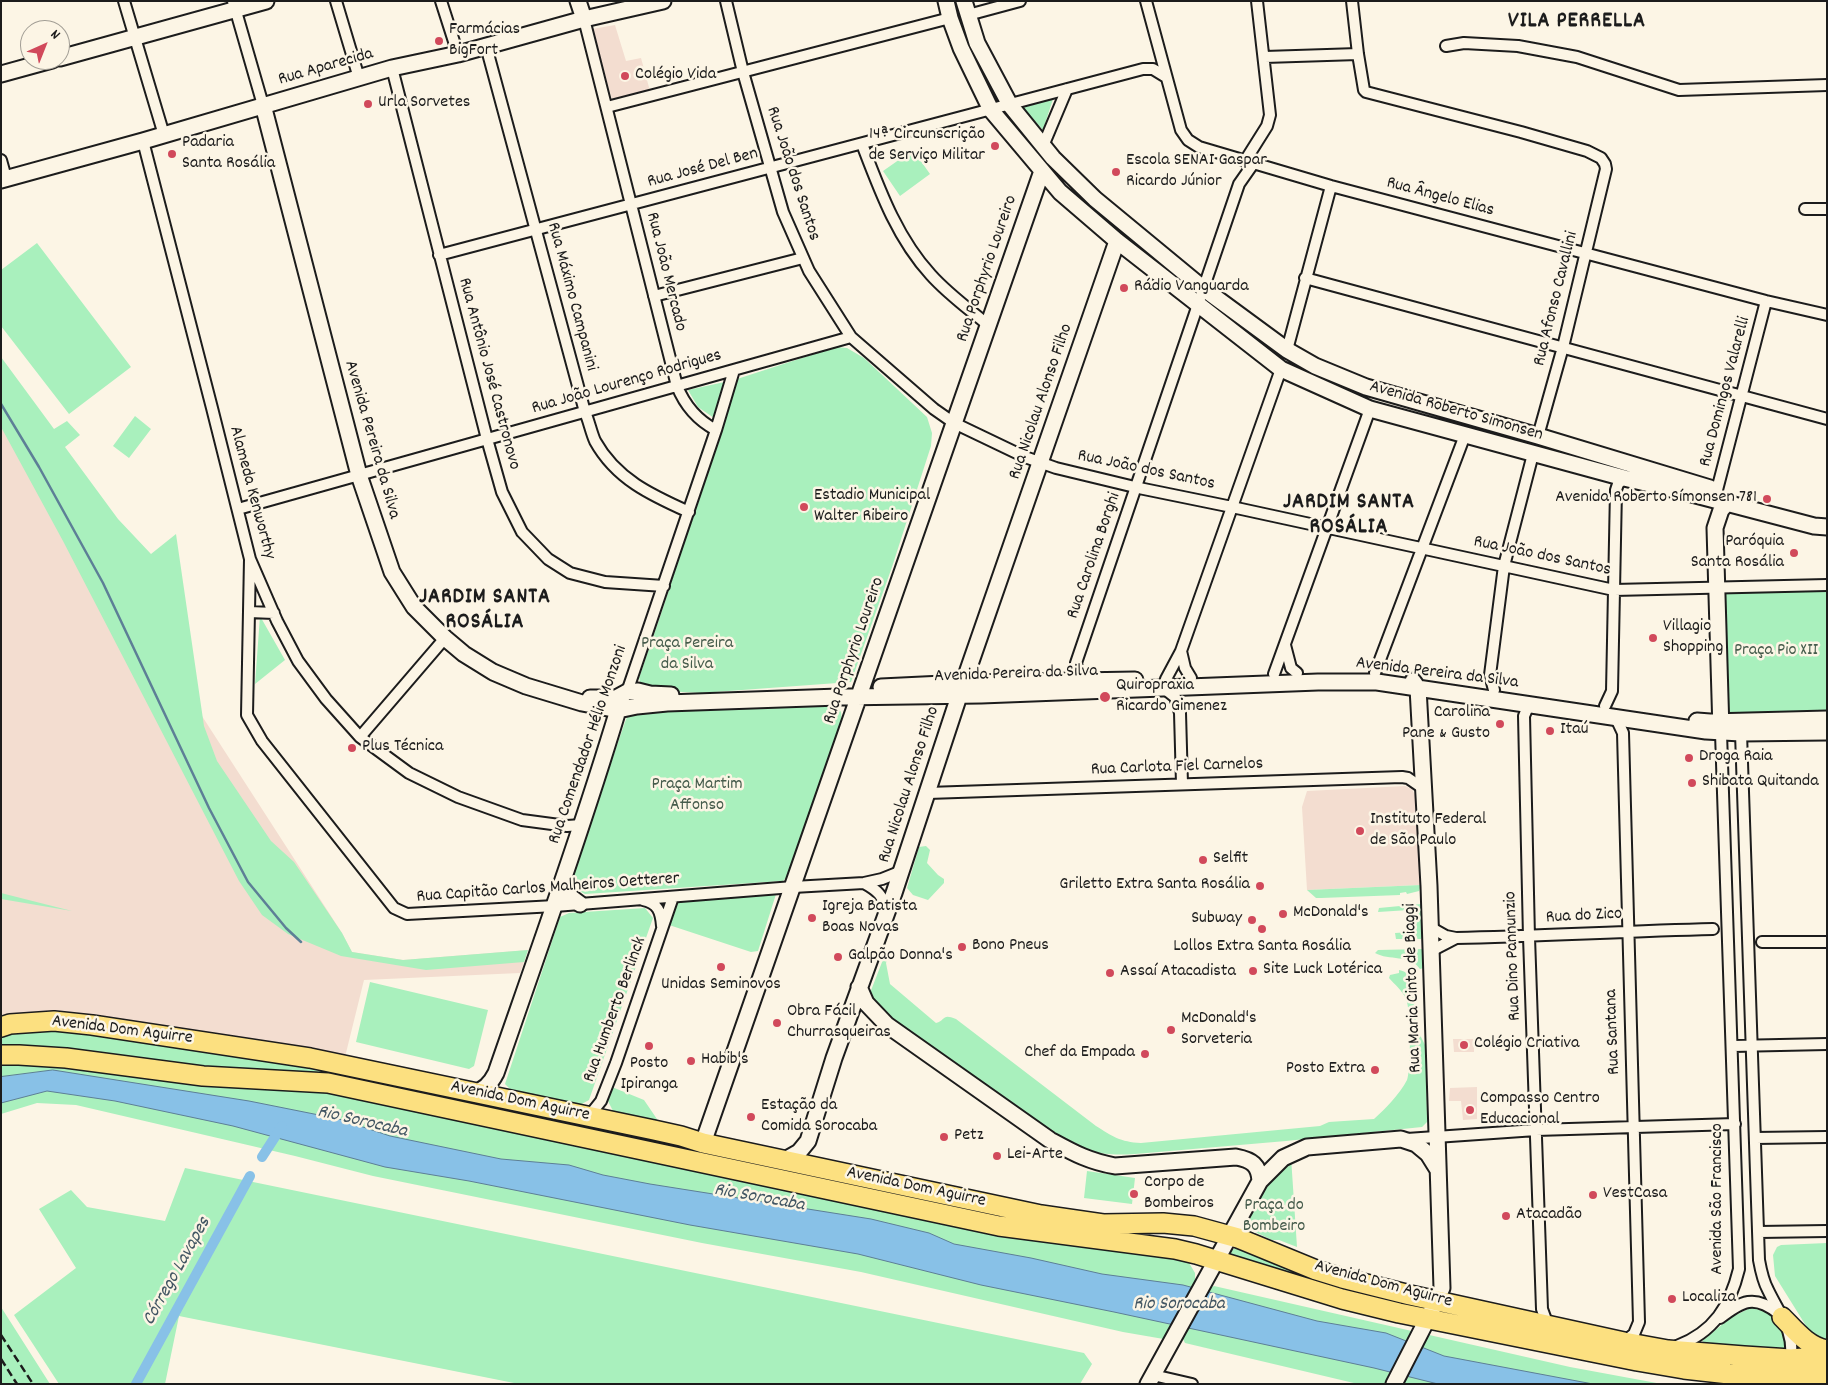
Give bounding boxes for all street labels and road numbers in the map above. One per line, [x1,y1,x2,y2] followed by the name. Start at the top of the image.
[276,44,376,92] street label: Rua Aparecida
[760,104,824,244] street label: Rua João dos Santos
[645,144,761,194] street label: Rua José Del Ben
[1384,173,1496,223] street label: Rua Ângelo Elias
[953,193,1023,345] street label: Rua Porphyrio Loureiro
[640,210,690,334] street label: Rua João Mercado
[541,220,601,374] street label: Rua Máximo Campanini
[1530,229,1584,369] street label: Rua Afonso Cavallini
[452,276,524,472] street label: Rua Antônio José Castronovo
[1696,315,1756,469] street label: Rua Domingos Valarelli
[1005,321,1079,483] street label: Rua Nicolau Alonso Filho
[530,346,724,420] street label: Rua João Lourenço Rodrigues
[338,358,404,522] street label: Avenida Pereira da Silva
[1367,377,1545,447] street label: Avenida Roberto Simonsen
[223,424,279,562] street label: Alameda Kenworthy
[1075,446,1217,496] street label: Rua João dos Santos
[1063,490,1127,622] street label: Rua Carolina Borghi
[1471,532,1613,582] street label: Rua João dos Santos
[820,575,890,727] street label: Rua Porphyrio Loureiro
[545,643,633,847] street label: Rua Comendador Hélio Monzoni
[1355,653,1519,695] street label: Avenida Pereira da Silva
[934,661,1098,689] street label: Avenida Pereira da Silva
[875,704,945,866] street label: Rua Nicolau Alonso Filho
[1090,754,1264,782] street label: Rua Carlota Fiel Carnelos
[416,869,680,909] street label: Rua Capitão Carlos Malheiros Oetterer
[1501,891,1527,1021] street label: Rua Dino Pannunzio
[1400,903,1428,1073] street label: Rua Maria Cinto de Biaggi
[1545,904,1623,930] street label: Rua do Zico
[580,934,652,1086] street label: Rua Humberto Berlinck
[1602,989,1626,1075] street label: Rua Santana
[50,1012,194,1050] street label: Avenida Dom Aguirre
[448,1077,592,1127] street label: Avenida Dom Aguirre
[1708,1123,1730,1275] street label: Avenida São Francisco
[844,1163,988,1213] street label: Avenida Dom Aguirre
[1312,1256,1454,1314] street label: Avenida Dom Aguirre

